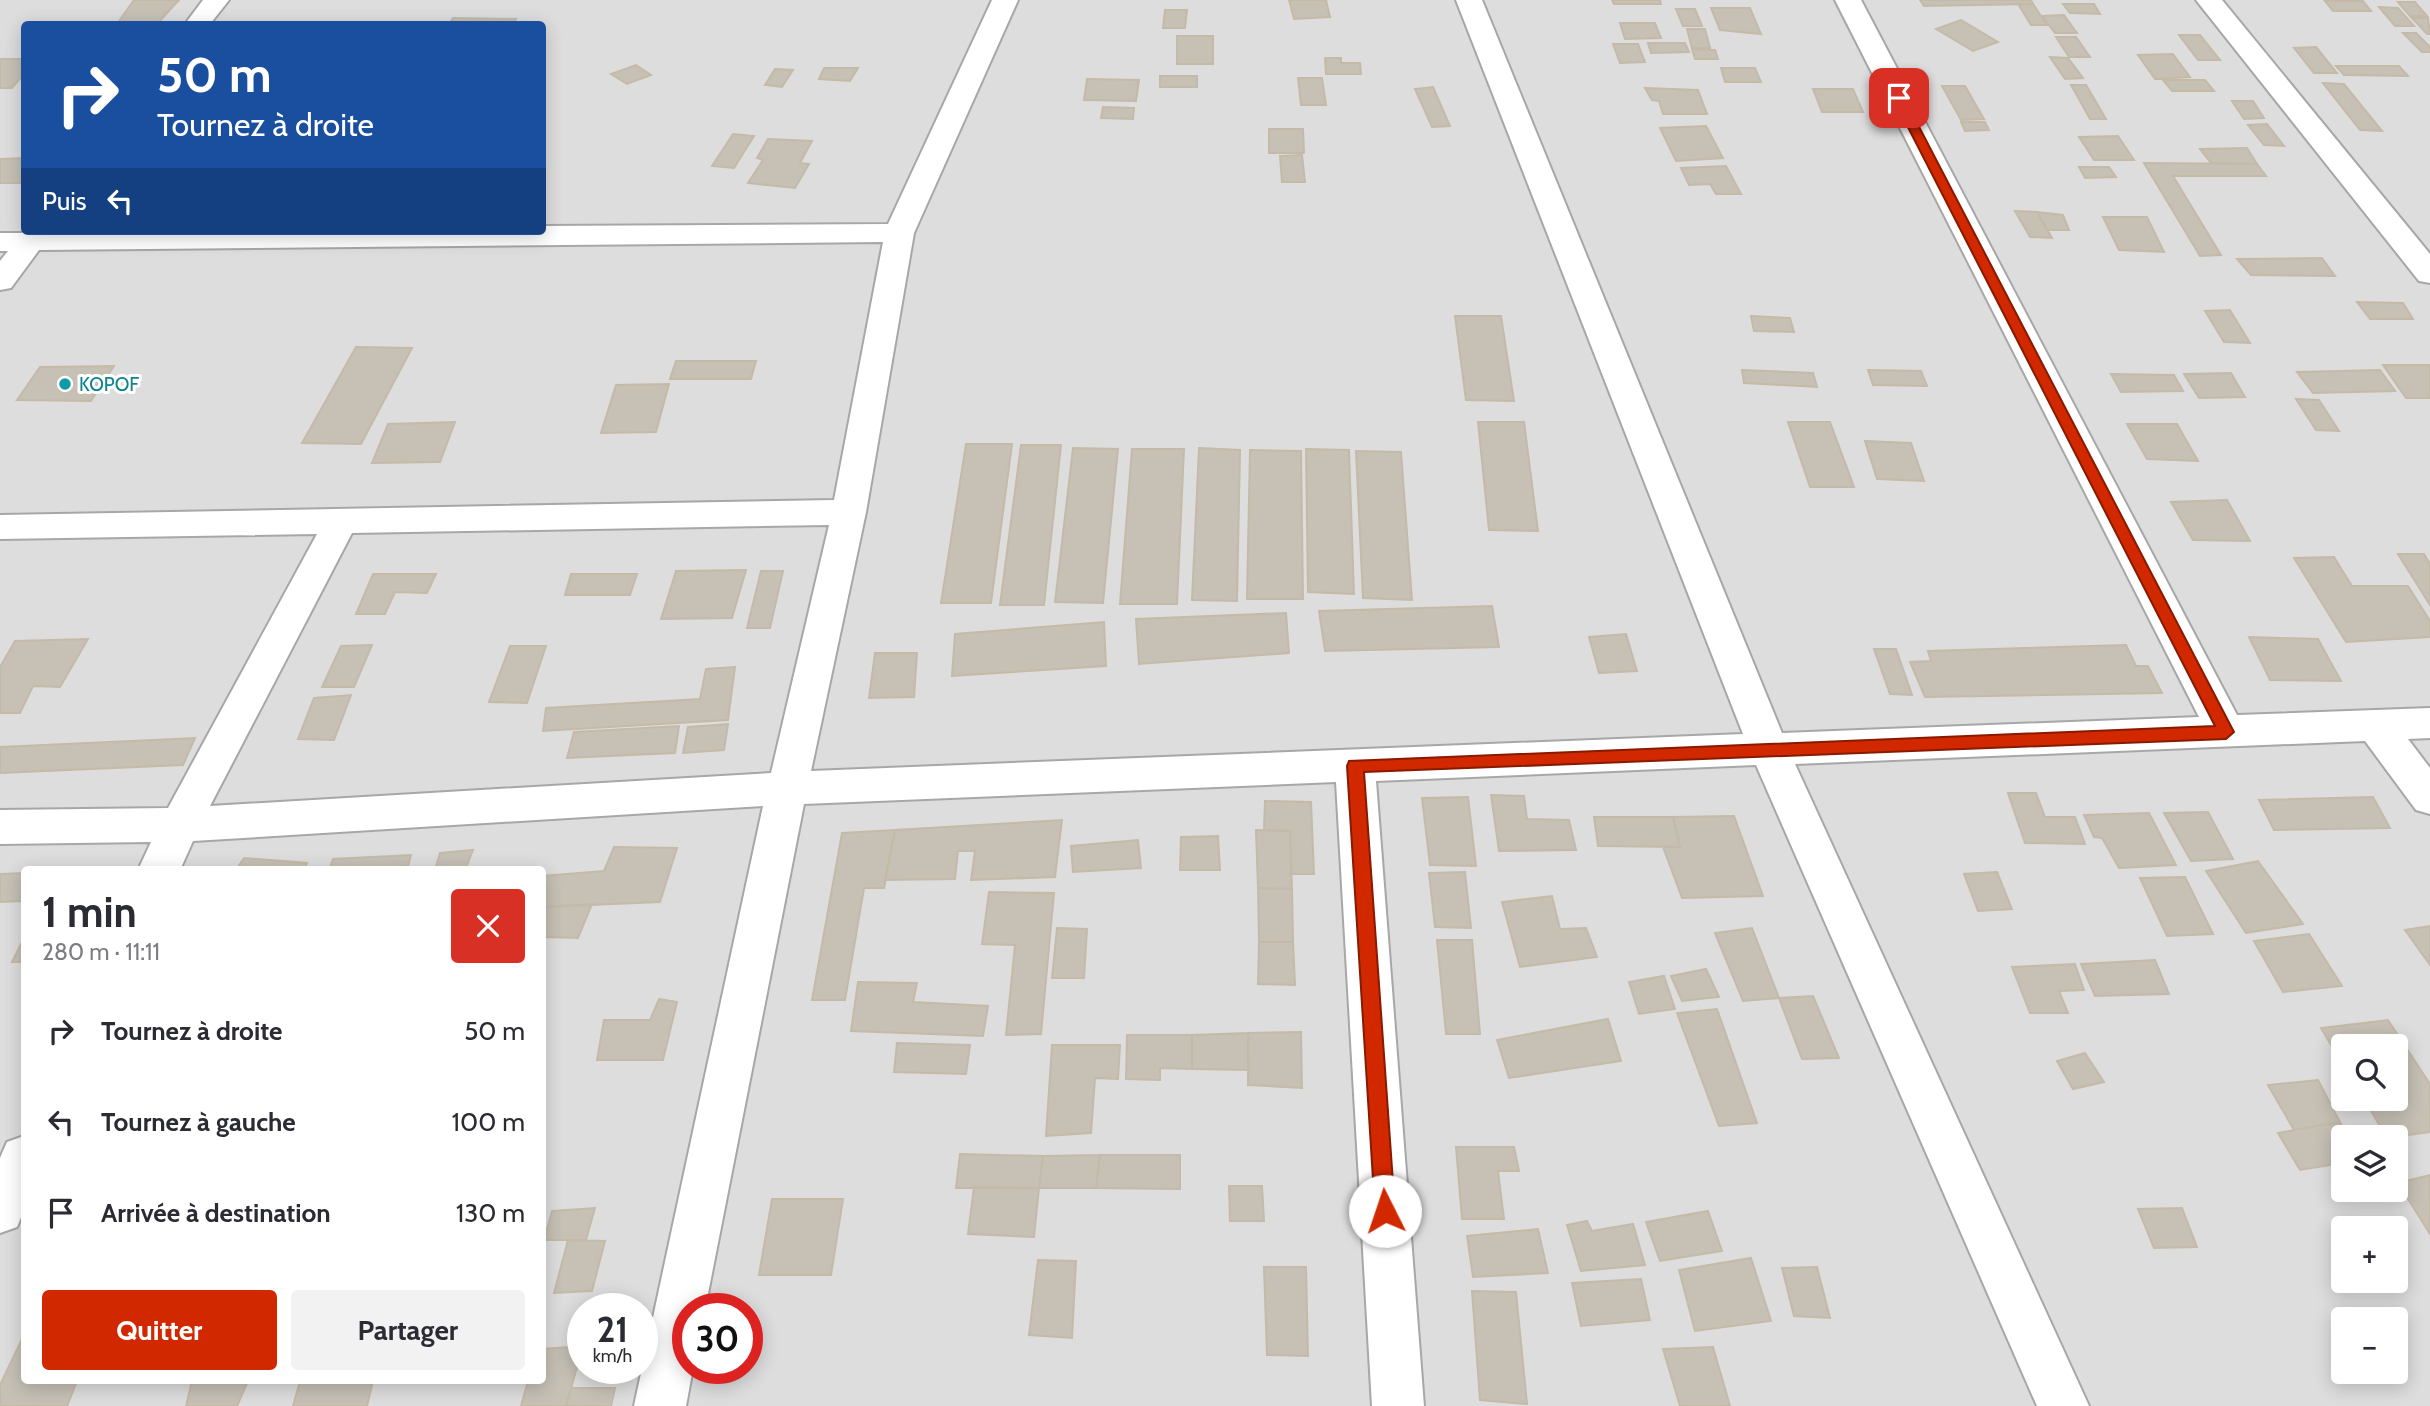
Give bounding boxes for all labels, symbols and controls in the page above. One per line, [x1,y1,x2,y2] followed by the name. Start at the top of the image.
[157,45,272,104] text: 50 m
[42,49,133,140] icon: right
[1869,68,1929,128] pin
[1880,79,1918,117] icon: arrive
[157,105,374,144] text: Tournez à droite
[101,182,139,220] icon: left
[42,185,87,217] text: Puis
[79,373,139,396] place label: KOPOF
[57,376,73,392] marker: KOPOF
[42,886,137,938] text: 1 min
[451,889,525,963] button: close
[42,938,160,966] text: 280 m · 11:11
[42,1012,80,1050] icon: right
[101,1015,283,1047] text: Tournez à droite
[464,1015,525,1047] text: 50 m
[2331,1034,2408,1384] map controls
[2331,1034,2408,1111] button: search
[42,1103,80,1141] icon: left
[101,1106,296,1138] text: Tournez à gauche
[452,1106,525,1138] text: 100 m
[2331,1125,2408,1202] button: layers
[1348,1174,1422,1248] position arrow
[42,1194,80,1232] icon: arrive
[101,1197,331,1229] text: Arrivée à destination
[456,1197,525,1229] text: 130 m
[2331,1216,2408,1293] button: +
[42,1290,277,1370] button: Quitter
[291,1290,525,1370] button: Partager
[672,1293,763,1384] speed limit sign: 30
[2331,1307,2408,1384] button: −
[597,1308,628,1351] text: 21
[593,1345,632,1367] text: km/h

